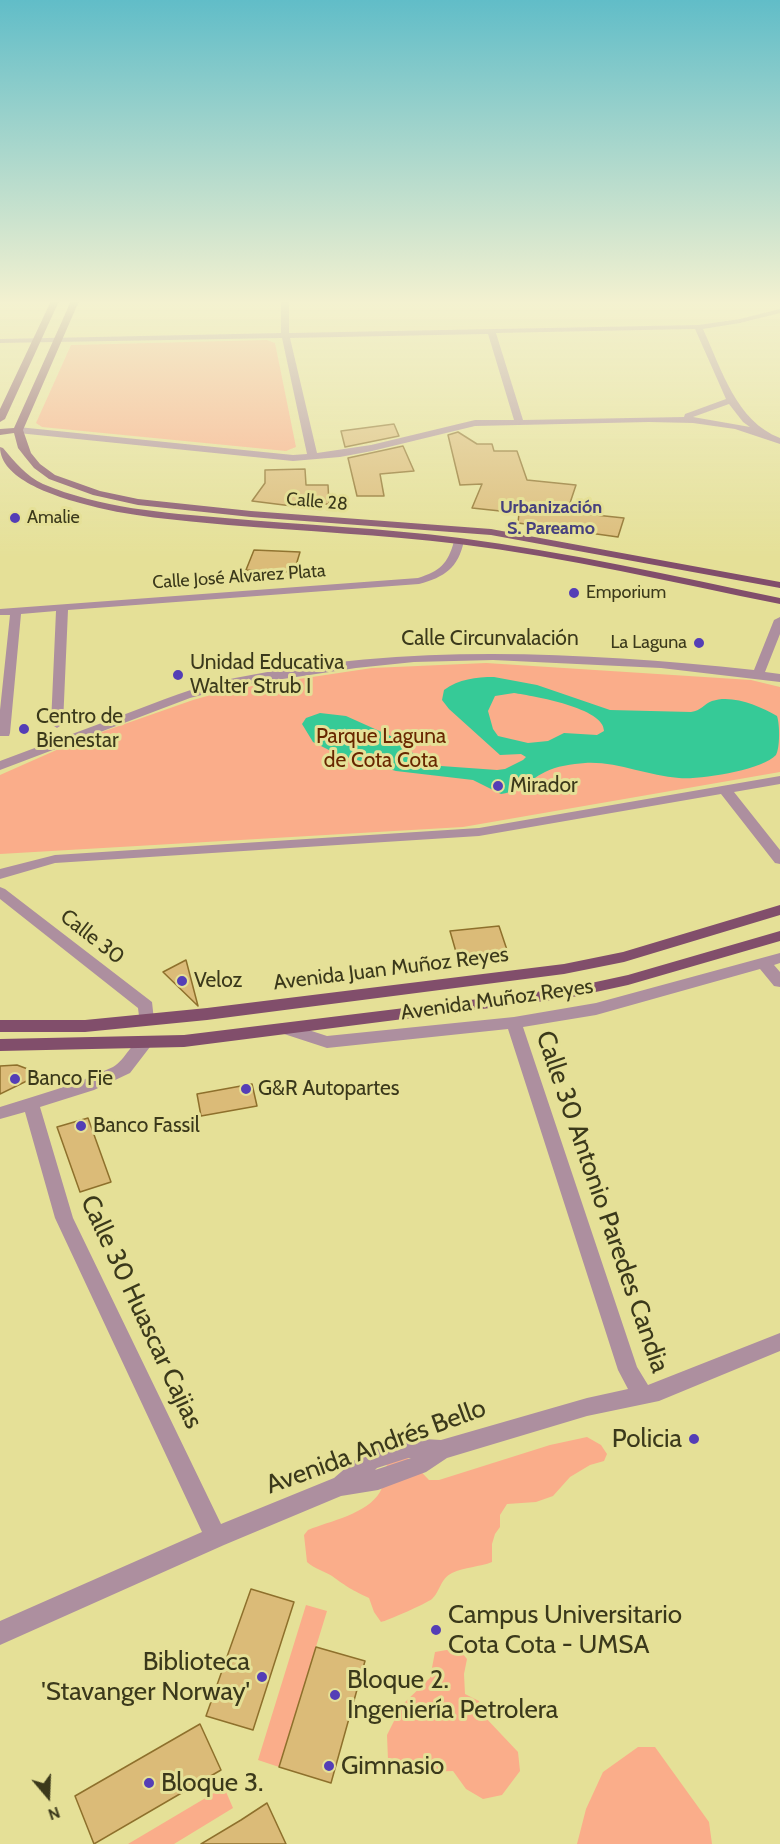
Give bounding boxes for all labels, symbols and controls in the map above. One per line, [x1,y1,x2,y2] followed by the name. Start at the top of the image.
[285,489,349,515] street label: Calle 28
[500,497,602,540] district label: Urbanización S. Pareamo
[27,507,80,529] place label: Amalie
[8,511,22,525] marker: Amalie
[152,560,326,594] street label: Calle José Alvarez Plata
[586,582,666,604] place label: Emporium
[567,586,581,600] marker: Emporium
[401,626,579,652] street label: Calle Circunvalación
[611,632,687,654] place label: La Laguna
[692,636,706,650] marker: La Laguna
[190,650,344,700] place label: Unidad Educativa Walter Strub I
[171,668,185,682] marker: Unidad Educativa Walter Strub I
[36,704,123,754] place label: Centro de Bienestar
[17,722,31,736] marker: Centro de Bienestar
[316,724,446,774] park label: Parque Laguna de Cota Cota
[510,773,578,799] place label: Mirador
[491,779,505,793] marker: Mirador
[55,904,129,970] street label: Calle 30
[272,942,510,996] street label: Avenida Juan Muñoz Reyes
[194,968,242,994] place label: Veloz
[175,974,189,988] marker: Veloz
[399,974,595,1026] street label: Avenida Muñoz Reyes
[529,1027,675,1377] street label: Calle 30 Antonio Paredes Candia
[27,1066,113,1092] place label: Banco Fie
[8,1072,22,1086] marker: Banco Fie
[258,1076,399,1102] place label: G&R Autopartes
[239,1082,253,1096] marker: G&R Autopartes
[93,1113,200,1139] place label: Banco Fassil
[74,1119,88,1133] marker: Banco Fassil
[73,1190,209,1434] street label: Calle 30 Huascar Cajias
[262,1393,490,1501] street label: Avenida Andrés Bello
[612,1423,682,1455] place label: Policia
[687,1432,701,1446] marker: Policia
[448,1599,682,1660] place label: Campus Universitario Cota Cota - UMSA
[429,1623,443,1637] marker: Campus Universitario Cota Cota - UMSA
[41,1646,250,1708] place label: Biblioteca 'Stavanger Norway'
[347,1664,558,1726] place label: Bloque 2. Ingeniería Petrolera
[255,1670,269,1684] marker: Biblioteca 'Stavanger Norway'
[328,1688,342,1702] marker: Bloque 2. Ingeniería Petrolera
[341,1750,444,1782] place label: Gimnasio
[322,1759,336,1773] marker: Gimnasio
[18,1766,78,1826] north arrow
[161,1767,263,1799] place label: Bloque 3.
[142,1776,156,1790] marker: Bloque 3.
[46,1803,62,1824] text: N

